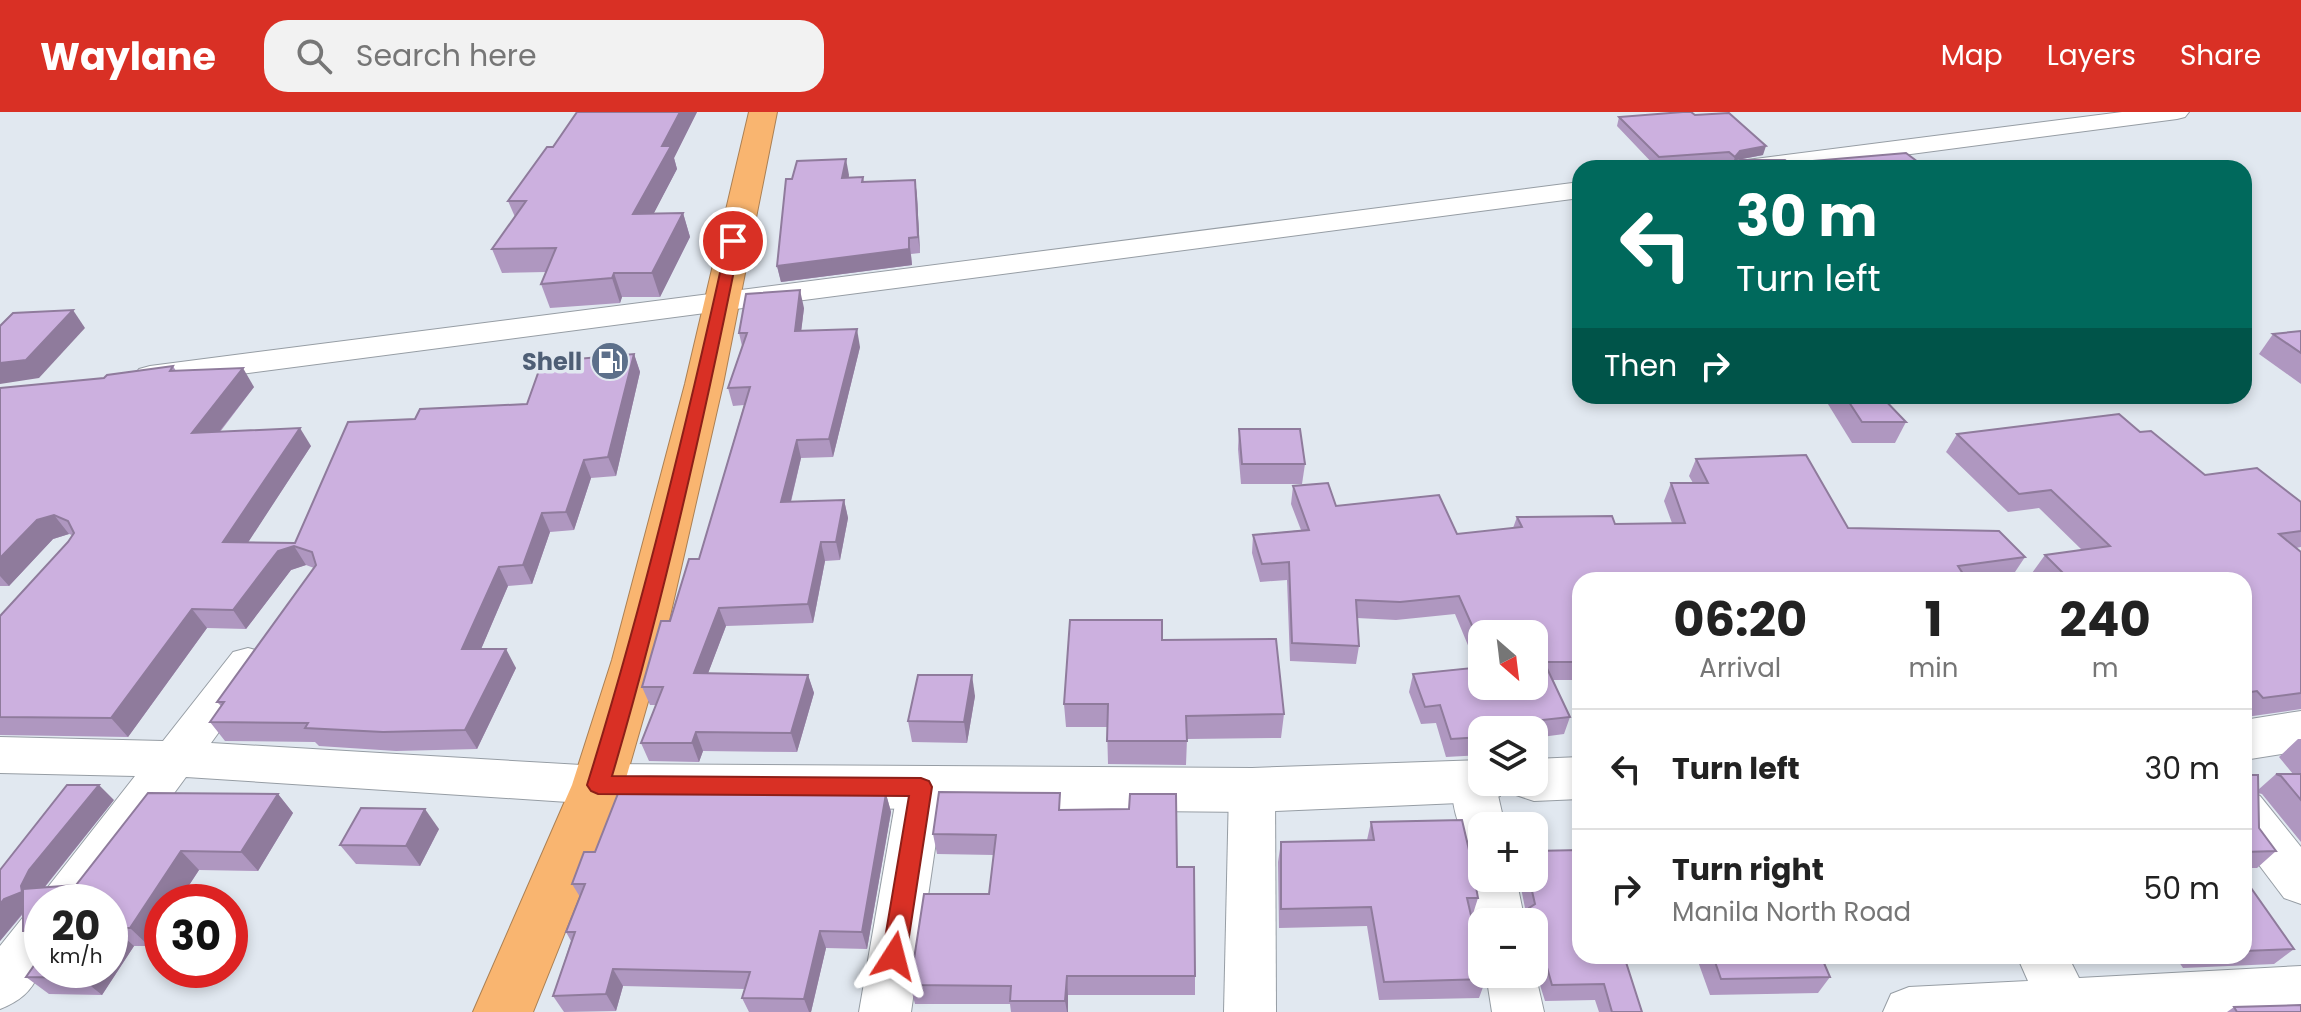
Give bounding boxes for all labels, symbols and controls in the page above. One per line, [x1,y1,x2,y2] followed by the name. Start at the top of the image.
[264,20,824,92] search box
[40,30,216,83] text: Waylane
[292,34,336,78] icon: search
[356,34,537,77] text: Search here
[1941,36,2003,75] text: Map
[2047,36,2136,75] text: Layers
[2180,36,2261,75] text: Share
[1736,177,1878,256] text: 30 m
[1604,192,1708,296] icon: left
[699,207,767,275] pin
[711,219,755,263] icon: arrive
[1736,253,1881,304] text: Turn left
[589,340,631,382] fuel station icon: Shell
[1604,344,1677,387] text: Then
[1693,344,1737,388] icon: right
[522,345,582,378] place label: Shell
[1673,586,1807,653] text: 06:20
[1924,586,1943,653] text: 1
[2060,586,2151,653] text: 240
[1468,620,1548,700] north arrow
[1468,620,1548,988] map controls
[1699,650,1781,686] text: Arrival
[1909,650,1958,686] text: min
[2092,650,2119,686] text: m
[1468,716,1548,796] button: layers
[1604,747,1648,791] icon: left
[1672,747,1800,790] text: Turn left
[2145,747,2220,790] text: 30 m
[1468,812,1548,892] button: +
[1672,848,1824,891] text: Turn right
[1604,867,1648,911] icon: right
[2143,867,2220,910] text: 50 m
[144,884,248,988] speed limit sign: 30
[1672,894,1911,930] text: Manila North Road
[52,898,100,954] text: 20
[1468,908,1548,988] button: −
[852,914,936,998] position arrow
[49,942,103,970] text: km/h

